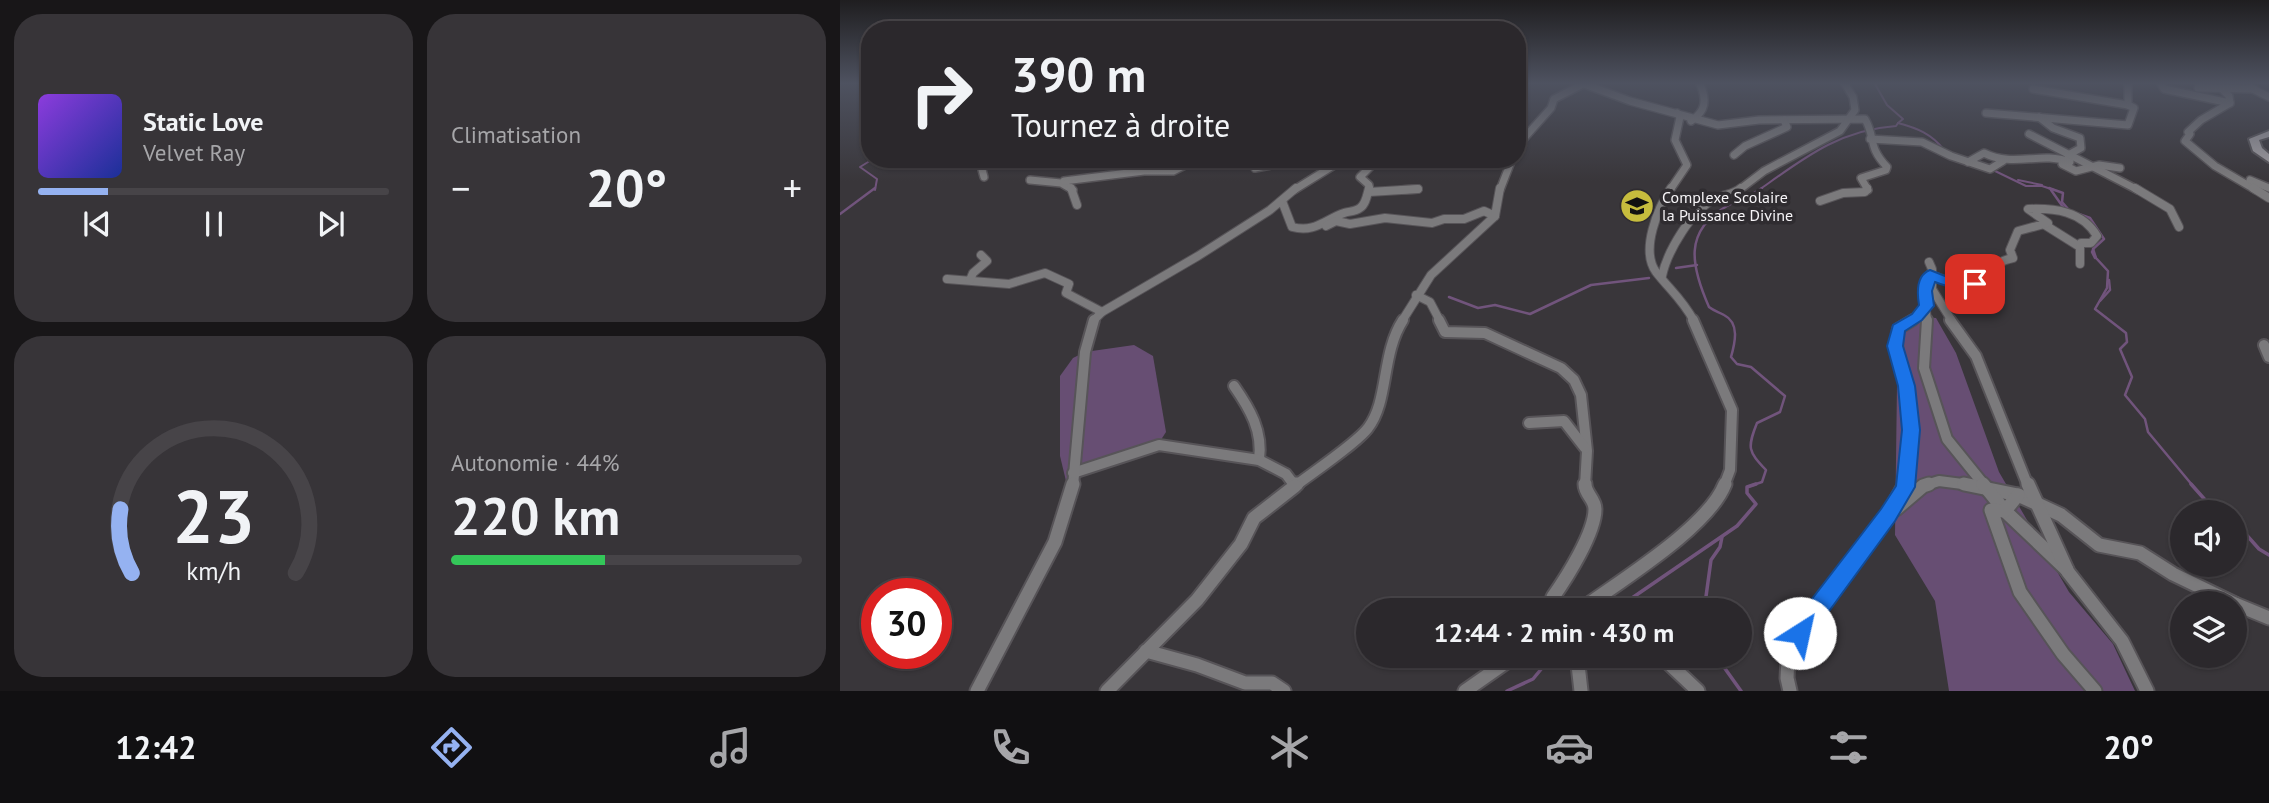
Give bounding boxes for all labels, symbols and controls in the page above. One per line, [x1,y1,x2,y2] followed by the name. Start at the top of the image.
[1011,42,1146,106] text: 390 m
[896,49,987,140] icon: right
[1011,104,1230,146] text: Tournez à droite
[143,105,264,138] text: Static Love
[451,120,581,149] text: Climatisation
[143,138,245,167] text: Velvet Ray
[586,154,667,221] text: 20°
[451,163,470,212] text: −
[783,163,802,212] text: +
[1618,187,1656,225] school or university icon: Complexe Scolaire la Puissance Divine
[1662,187,1793,225] place label: Complexe Scolaire la Puissance Divine
[78,205,116,243] icon: previous
[195,205,233,243] icon: pause
[312,205,350,243] icon: next
[1945,254,2005,314] pin
[1956,265,1994,303] icon: arrive
[451,448,619,477] text: Autonomie · 44%
[172,469,255,563] text: 23
[451,482,620,549] text: 220 km
[2170,500,2247,668] map controls
[2170,500,2247,577] button: sound
[186,554,241,586] text: km/h
[861,578,952,669] speed limit sign: 30
[2170,591,2247,668] button: layers
[1763,596,1837,670] position arrow
[1434,616,1674,649] text: 12:44 · 2 min · 430 m
[427,723,476,772] icon: directions
[706,723,755,772] icon: music
[986,723,1035,772] icon: phone
[1265,723,1314,772] icon: climate
[1545,723,1594,772] icon: car
[1824,723,1873,772] icon: filters
[115,726,196,768] text: 12:42
[2103,726,2154,768] text: 20°

